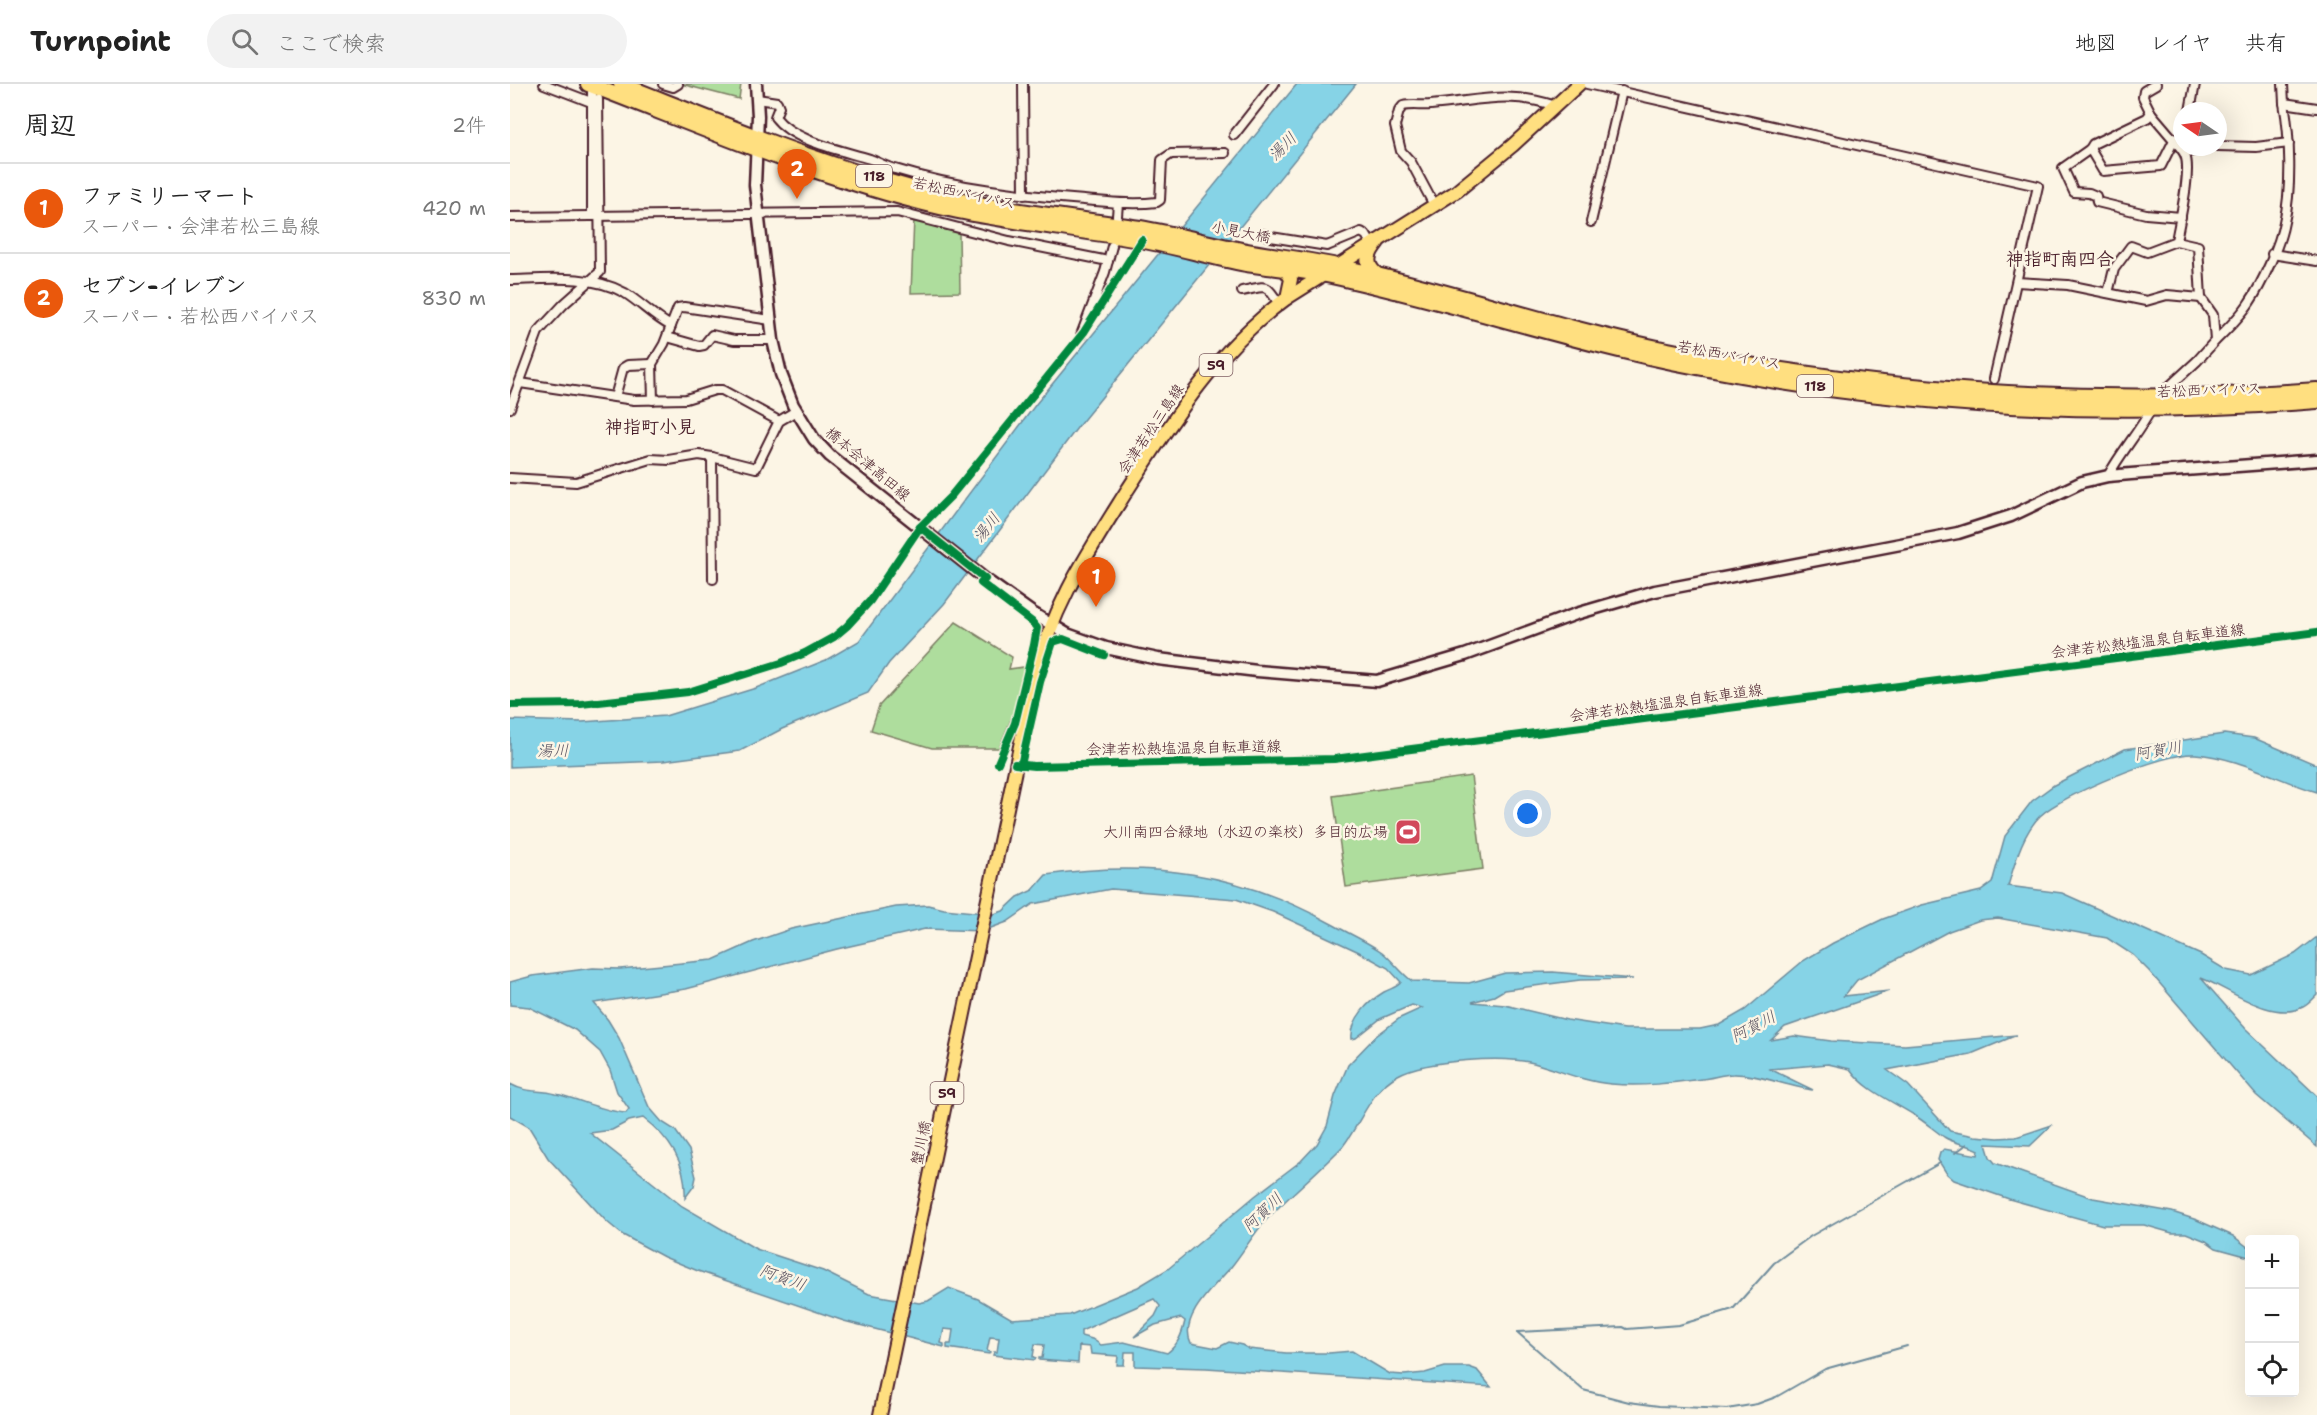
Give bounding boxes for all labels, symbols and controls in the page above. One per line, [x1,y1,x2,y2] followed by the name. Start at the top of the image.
[207,14,627,68] search box
[30,22,171,60] text: Turnpoint
[228,25,261,58] icon: search
[276,29,386,58] text: ここで検索
[2075,29,2117,57] text: 地図
[2150,29,2212,57] text: レイヤ
[2245,29,2287,57] text: 共有
[2173,102,2227,156] north arrow
[24,107,76,142] text: 周辺
[452,112,486,138] text: 2件
[1264,128,1301,165] water label: 湯川
[778,150,816,199] pin: 2
[856,165,892,187] road number: 118
[911,172,1017,214] street label: 若松西バイパス
[81,181,258,210] text: ファミリーマート
[39,195,48,221] text: 1
[422,195,486,221] text: 420 m
[81,213,319,239] text: スーパー · 会津若松三島線
[1210,216,1272,248] street label: 小見大橋
[2006,247,2114,271] district label: 神指町南四合
[81,271,246,300] text: セブン-イレブン
[37,285,51,311] text: 2
[421,285,486,311] text: 830 m
[81,303,319,329] text: スーパー · 若松西バイパス
[1676,336,1782,374] street label: 若松西バイパス
[1200,354,1232,376] road number: 59
[1797,375,1833,397] road number: 118
[2156,378,2262,402] street label: 若松西バイパス
[1113,380,1189,478] street label: 会津若松三島線
[605,415,695,439] district label: 神指町小見
[821,423,915,505] street label: 橋本会津高田線
[968,508,1005,546] water label: 湯川
[1076,558,1116,607] pin: 1
[2050,619,2246,663] street label: 会津若松熱塩温泉自転車道線
[1568,680,1764,726] street label: 会津若松熱塩温泉自転車道線
[1086,736,1282,760] street label: 会津若松熱塩温泉自転車道線
[2133,736,2184,765] water label: 阿賀川
[537,740,569,761] water label: 湯川
[1513,799,1542,828] your location
[1393,817,1423,847] sports icon: 大川南四合緑地（水辺の楽校）多目的広場
[1103,822,1388,842] place label: 大川南四合緑地（水辺の楽校）多目的広場
[1727,1006,1779,1047] water label: 阿賀川
[930,1082,964,1104] road number: 59
[907,1119,935,1167] street label: 蟹川橋
[1238,1188,1287,1237] water label: 阿賀川
[2245,1235,2299,1397] map controls
[2245,1235,2299,1289] button: +
[757,1259,809,1296] water label: 阿賀川
[2245,1289,2299,1343] button: −
[2245,1343,2299,1397] button: locate

